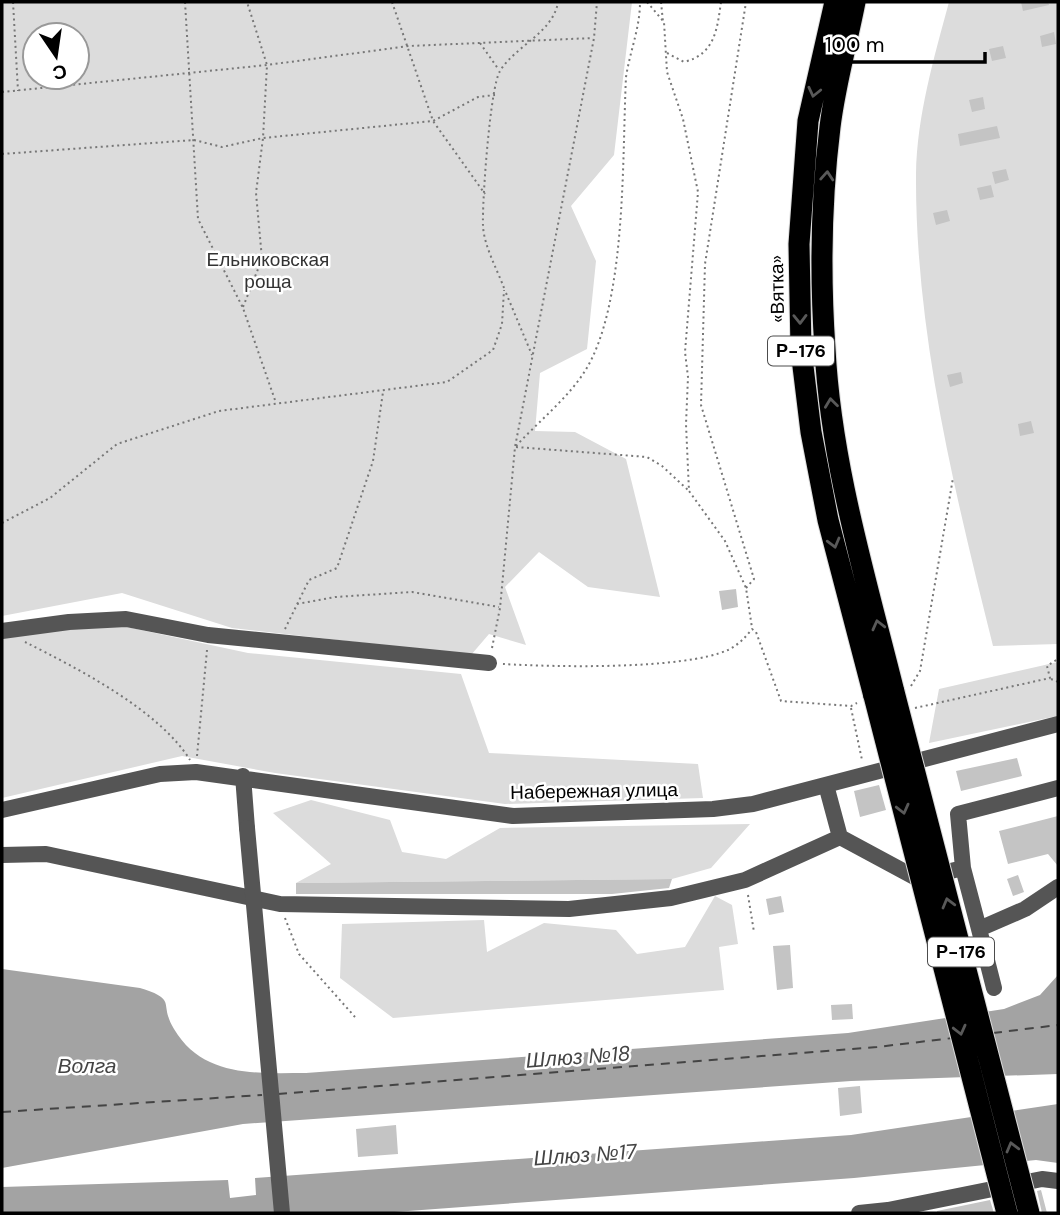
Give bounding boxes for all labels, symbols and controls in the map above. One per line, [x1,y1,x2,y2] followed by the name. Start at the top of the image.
[21,21,91,91] north arrow
[815,21,985,65] scale bar
[825,31,885,59] text: 100 m
[50,58,69,86] text: С
[808,86,823,98] one-way arrow
[819,170,834,181] one-way arrow
[207,247,329,294] park label: Ельниковская роща
[764,255,790,323] street label: «Вятка»
[792,314,808,324] one-way arrow
[768,337,834,366] road number: Р-176
[823,397,838,409] one-way arrow
[826,537,840,549] one-way arrow
[871,620,886,632] one-way arrow
[510,777,679,805] street label: Набережная улица
[895,803,909,815] one-way arrow
[942,897,957,909] one-way arrow
[928,937,994,967] road number: Р-176
[952,1024,966,1036] one-way arrow
[525,1039,631,1075] water label: Шлюз №18
[58,1052,116,1080] water label: Волга
[533,1137,639,1173] water label: Шлюз №17
[1006,1141,1020,1153] one-way arrow

